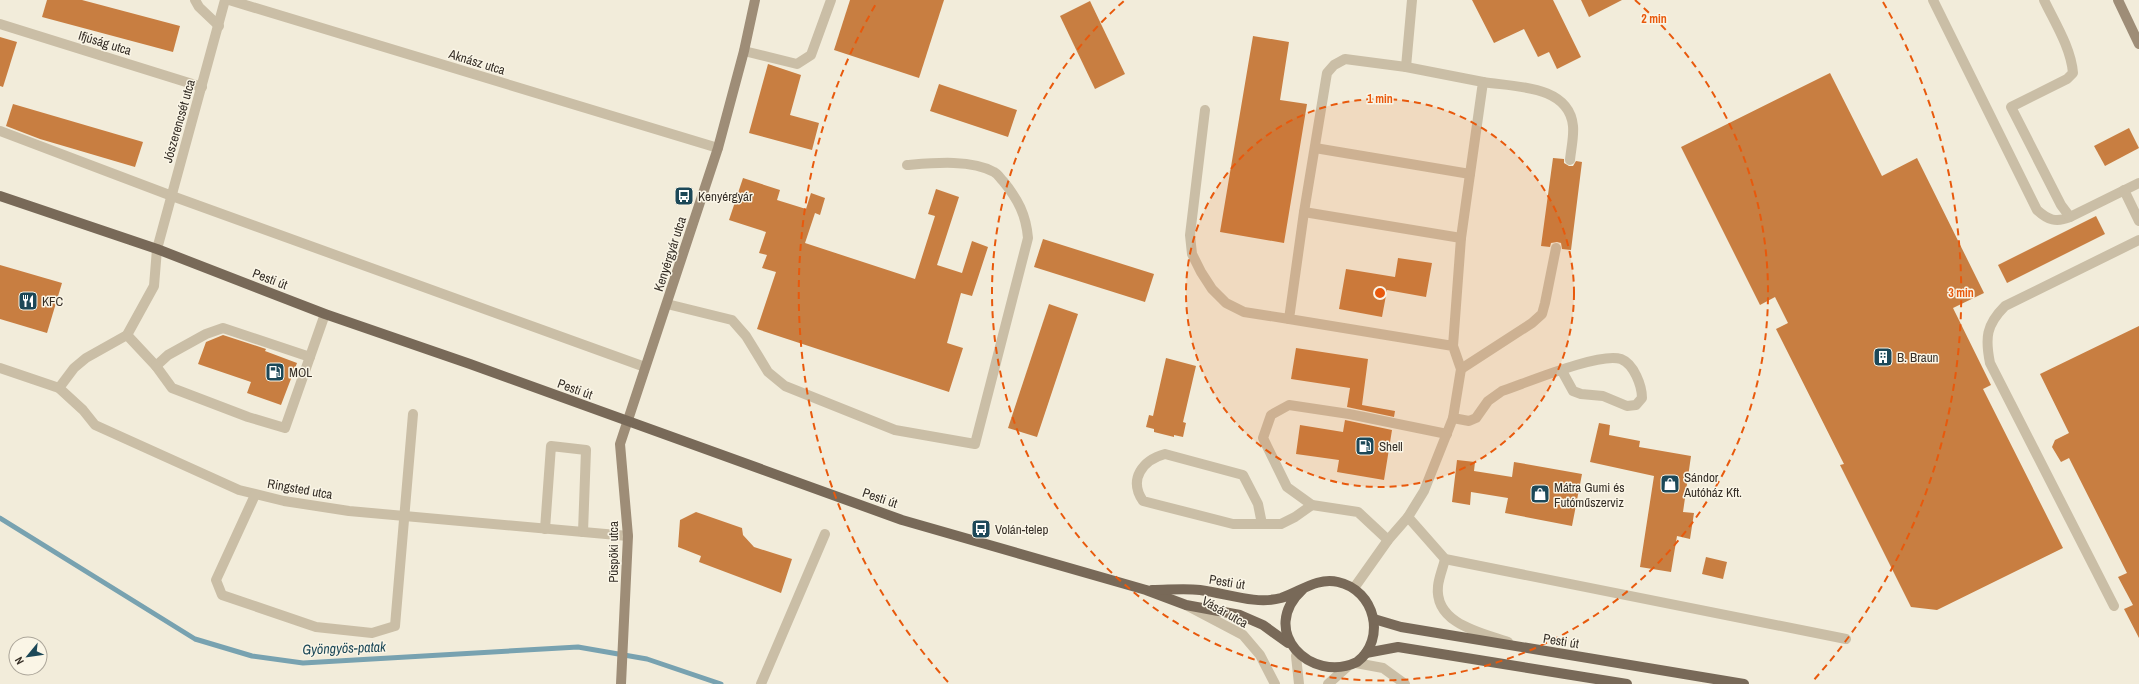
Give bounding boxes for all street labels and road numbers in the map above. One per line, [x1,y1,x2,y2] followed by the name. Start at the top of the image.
[76,27,134,59] street label: Ifjúság utca
[446,45,507,79] street label: Aknász utca
[159,77,199,165] street label: Jószerencsét utca
[650,214,690,294] street label: Kenyérgyár utca
[250,265,290,293] street label: Pesti út
[555,375,595,403] street label: Pesti út
[266,475,334,503] street label: Ringsted utca
[860,484,900,512] street label: Pesti út
[605,521,622,583] street label: Püspöki utca
[1208,571,1246,593] street label: Pesti út
[1199,592,1251,632] street label: Vásár utca
[1542,630,1580,652] street label: Pesti út

